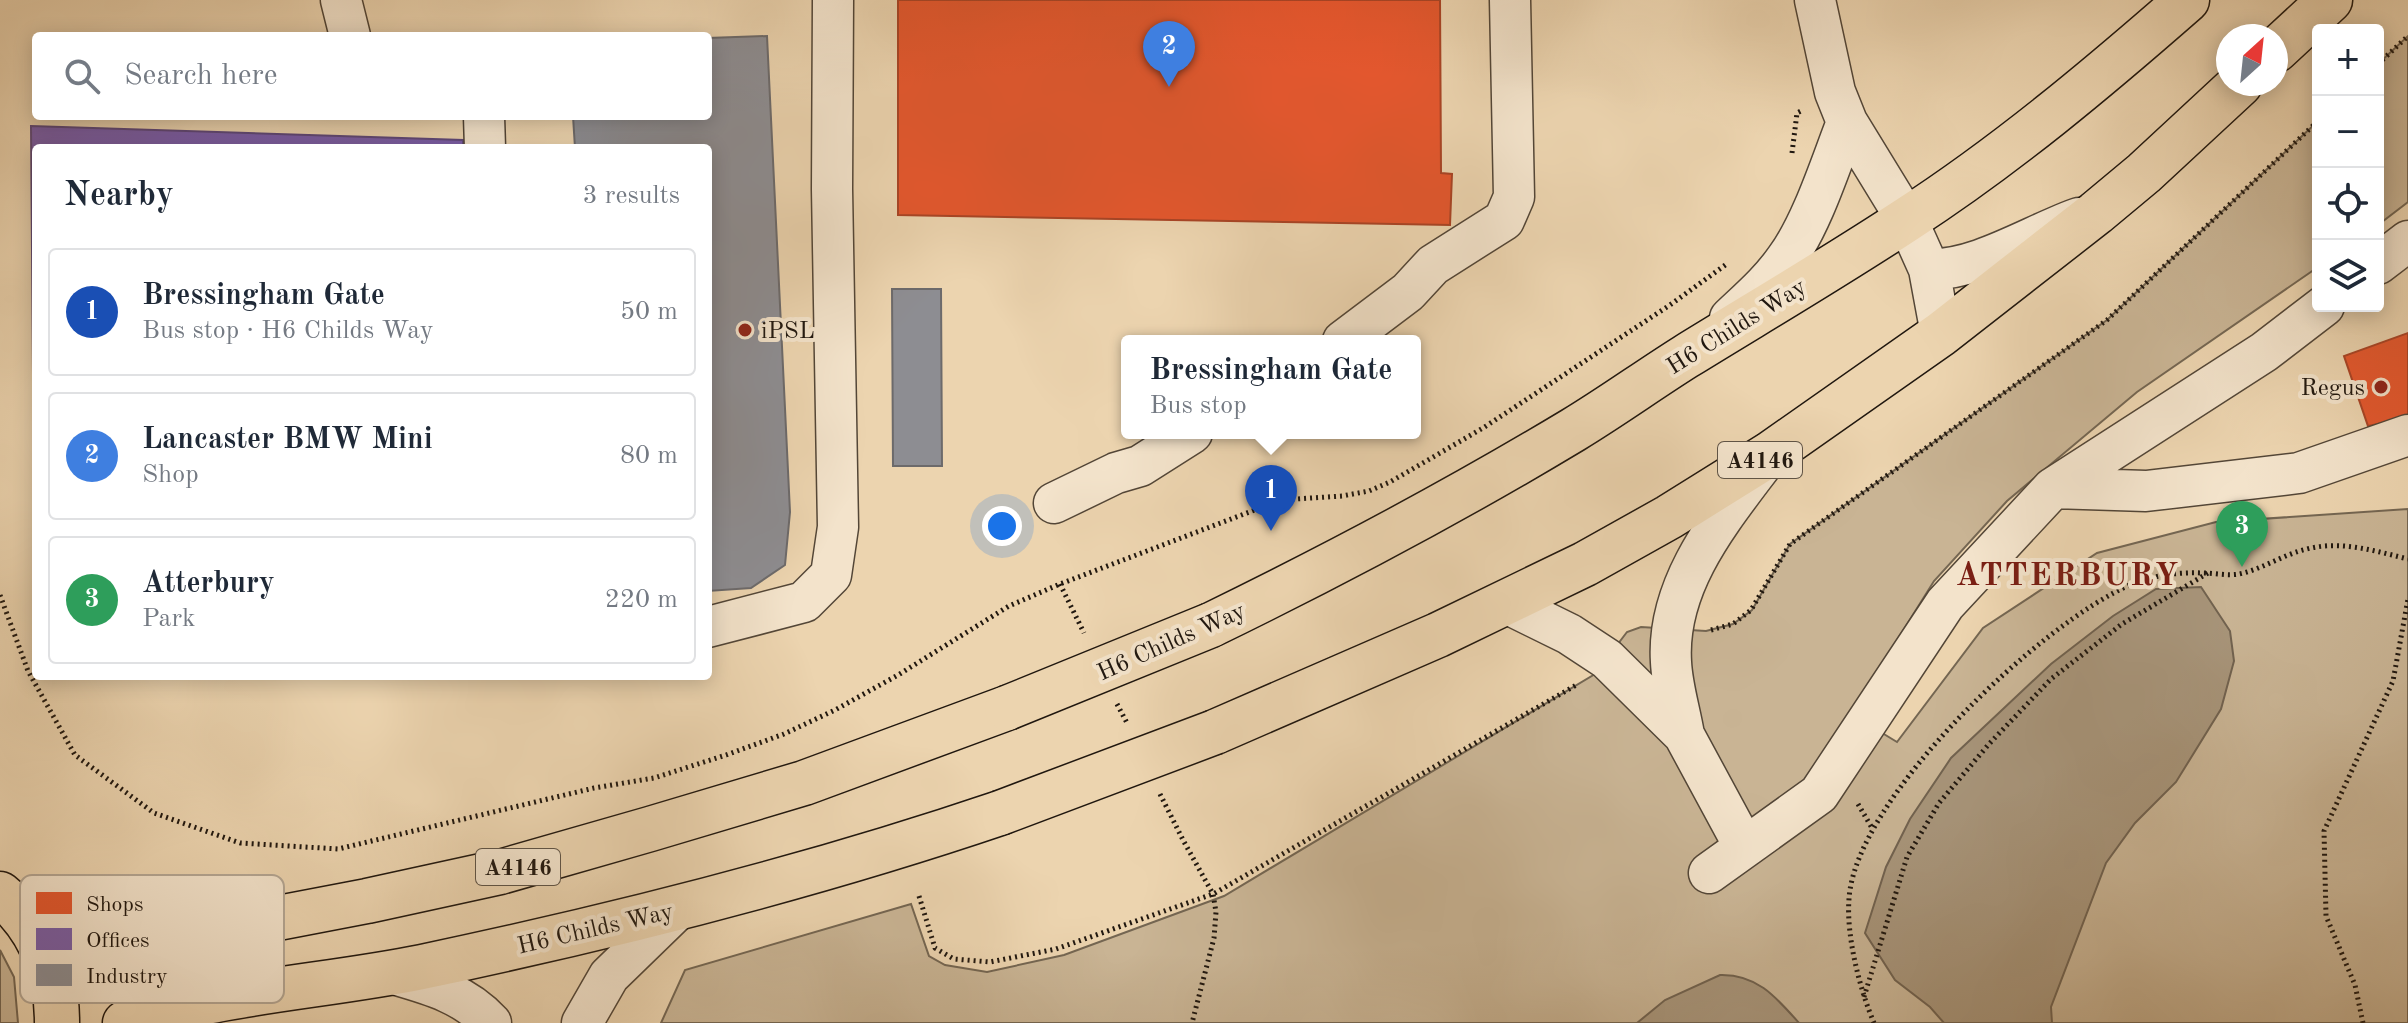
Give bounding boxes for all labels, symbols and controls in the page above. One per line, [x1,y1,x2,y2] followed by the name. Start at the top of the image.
[1143,21,1195,87] pin: 2
[2216,24,2288,96] north arrow
[2312,24,2384,312] map controls
[2312,24,2384,96] button: +
[32,32,712,120] search box
[60,54,104,98] icon: search
[124,61,278,91] text: Search here
[2312,96,2384,168] button: −
[2312,168,2384,240] button: locate
[64,179,174,213] text: Nearby
[582,183,680,209] text: 3 results
[2312,240,2384,312] button: layers
[1663,275,1811,380] street label: H6 Childs Way
[142,281,385,311] text: Bressingham Gate
[84,299,100,325] text: 1
[620,299,678,325] text: 50 m
[142,318,433,344] text: Bus stop · H6 Childs Way
[761,320,815,344] place label: iPSL
[736,321,754,339] marker: iPSL
[1121,335,1421,439] popup
[1150,356,1392,386] text: Bressingham Gate
[2301,377,2365,401] place label: Regus
[2372,378,2390,396] marker: Regus
[1150,393,1247,419] text: Bus stop
[142,425,433,455] text: Lancaster BMW Mini
[1718,442,1802,478] road number: A4146
[84,443,100,469] text: 2
[620,443,678,469] text: 80 m
[142,462,199,488] text: Shop
[1245,465,1297,531] pin: 1
[2216,501,2268,567] pin: 3
[982,506,1022,546] your location
[1956,561,2180,593] district label: ATTERBURY
[142,569,275,599] text: Atterbury
[84,587,100,613] text: 3
[605,587,678,613] text: 220 m
[1094,599,1250,686] street label: H6 Childs Way
[142,606,196,632] text: Park
[476,849,560,885] road number: A4146
[20,875,284,1003] legend
[86,894,143,916] text: Shops
[515,900,676,960] street label: H6 Childs Way
[86,930,150,952] text: Offices
[86,966,168,988] text: Industry

